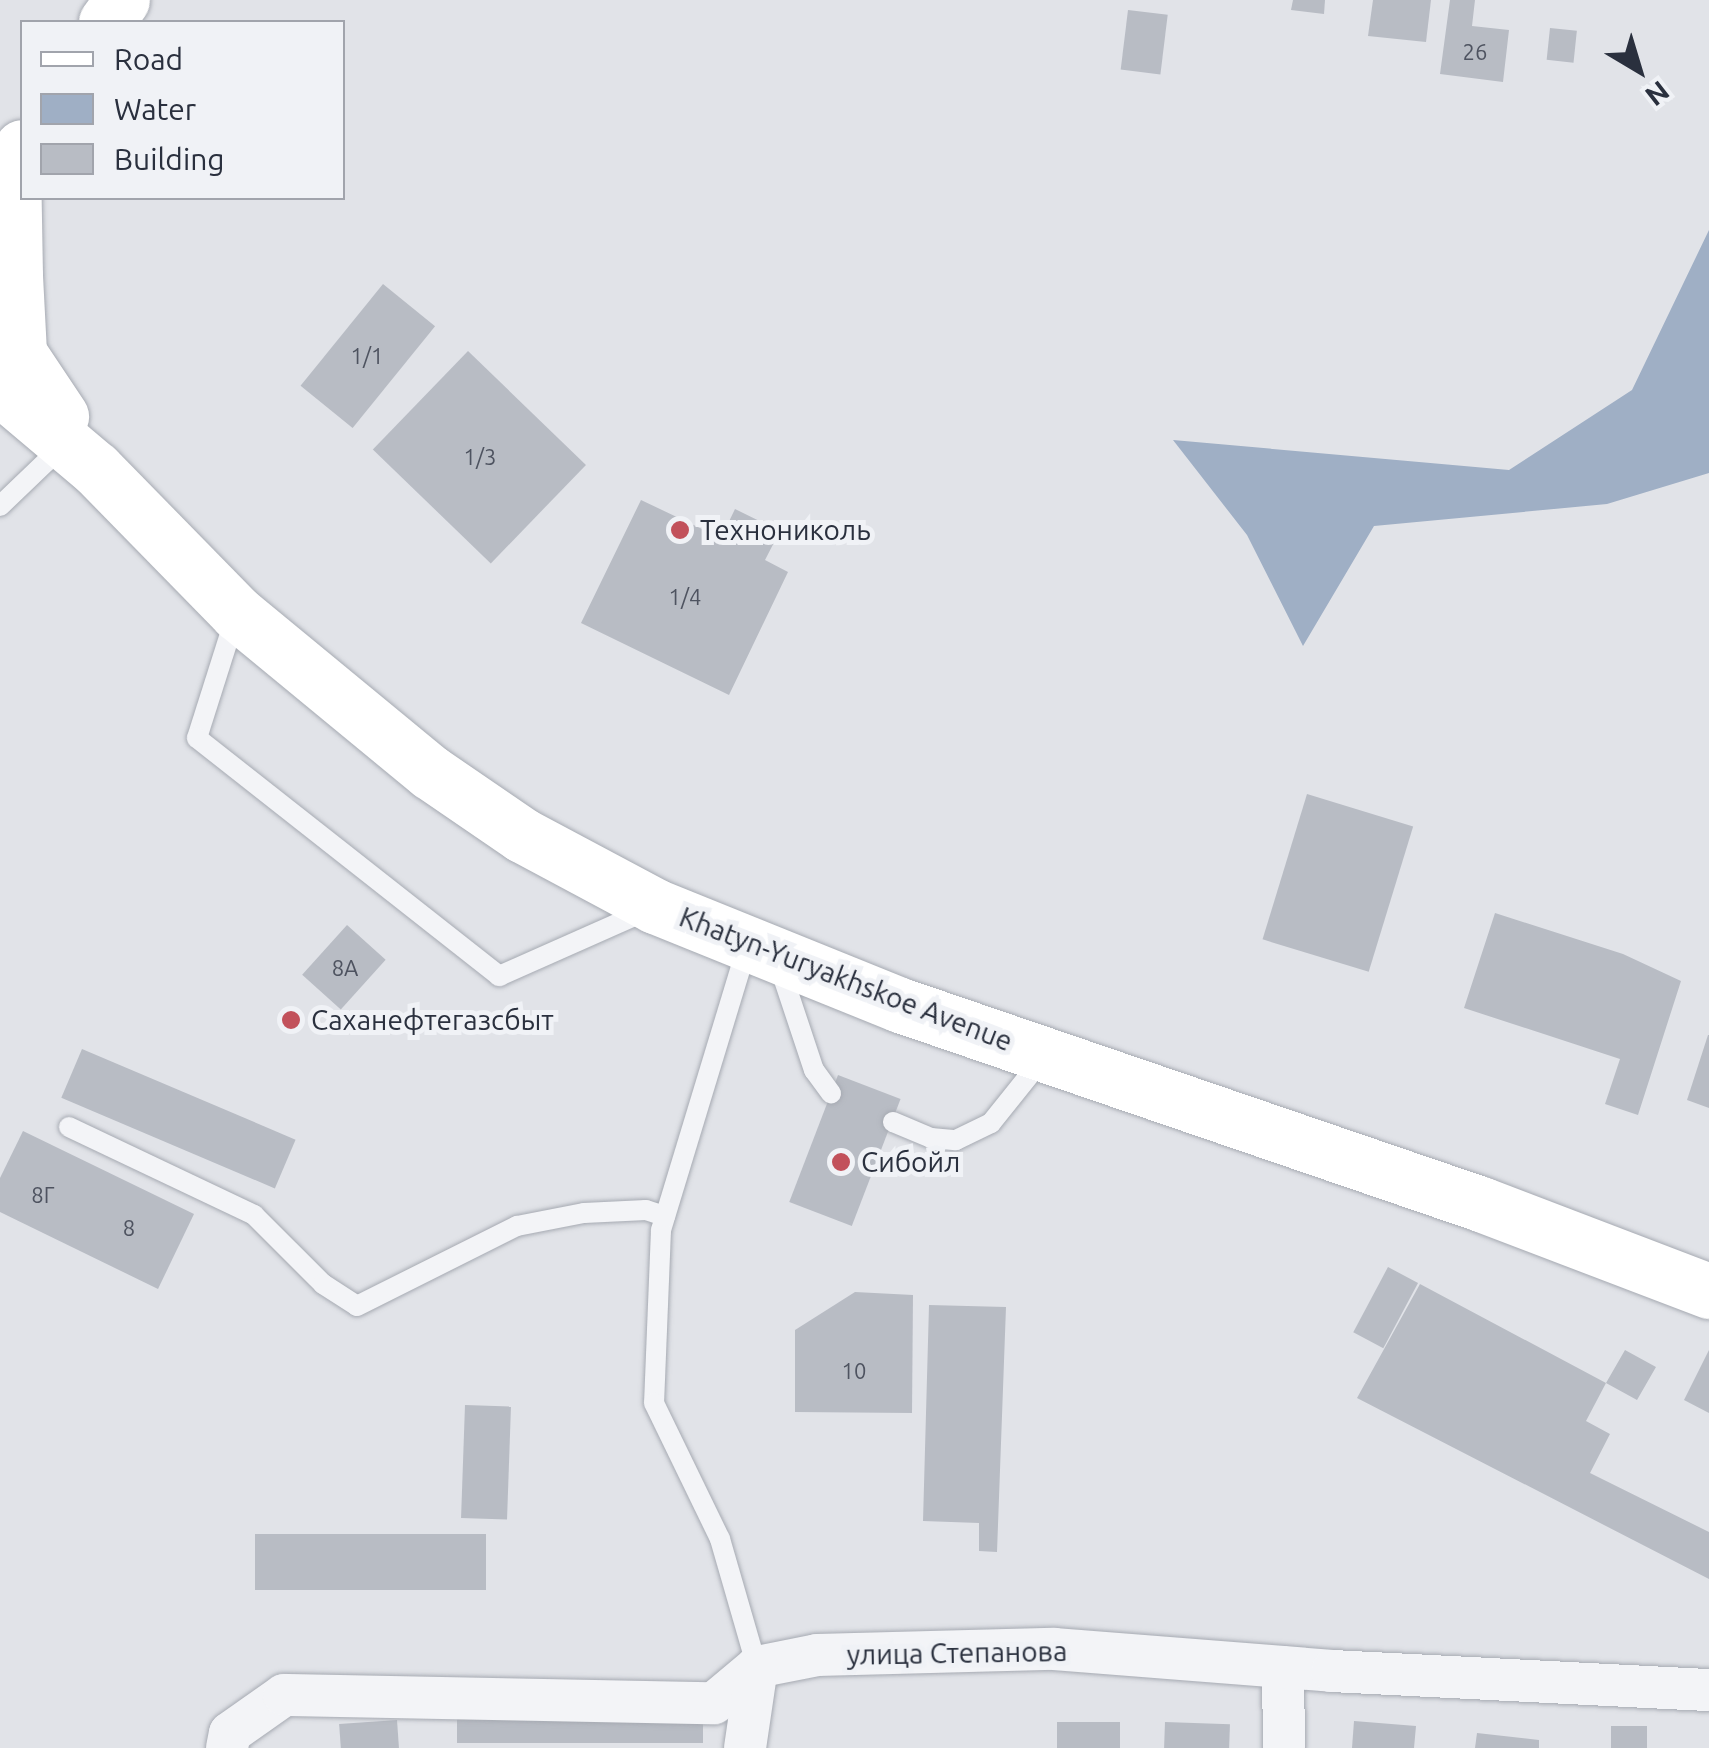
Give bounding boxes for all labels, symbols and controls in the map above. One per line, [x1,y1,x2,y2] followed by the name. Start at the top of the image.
[20,20,345,200] legend
[1589,20,1689,120] north arrow
[1463,39,1487,65] house number: 26
[114,42,183,76] text: Road
[1640,75,1676,113] text: N
[114,92,196,126] text: Water
[114,142,225,176] text: Building
[351,343,383,369] house number: 1/1
[464,444,496,470] house number: 1/3
[700,513,871,547] place label: Технониколь
[669,519,691,541] marker: Технониколь
[669,584,701,610] house number: 1/4
[675,900,1017,1058] street label: Khatyn-Yuryakhskoe Avenue
[332,955,358,981] house number: 8А
[311,1003,554,1037] place label: Саханефтегазсбыт
[280,1009,302,1031] marker: Саханефтегазсбыт
[861,1145,960,1179] place label: Сибойл
[830,1151,852,1173] marker: Сибойл
[31,1182,55,1208] house number: 8Г
[123,1215,135,1241] house number: 8
[842,1358,866,1384] house number: 10
[846,1634,1068,1672] street label: улица Степанова

